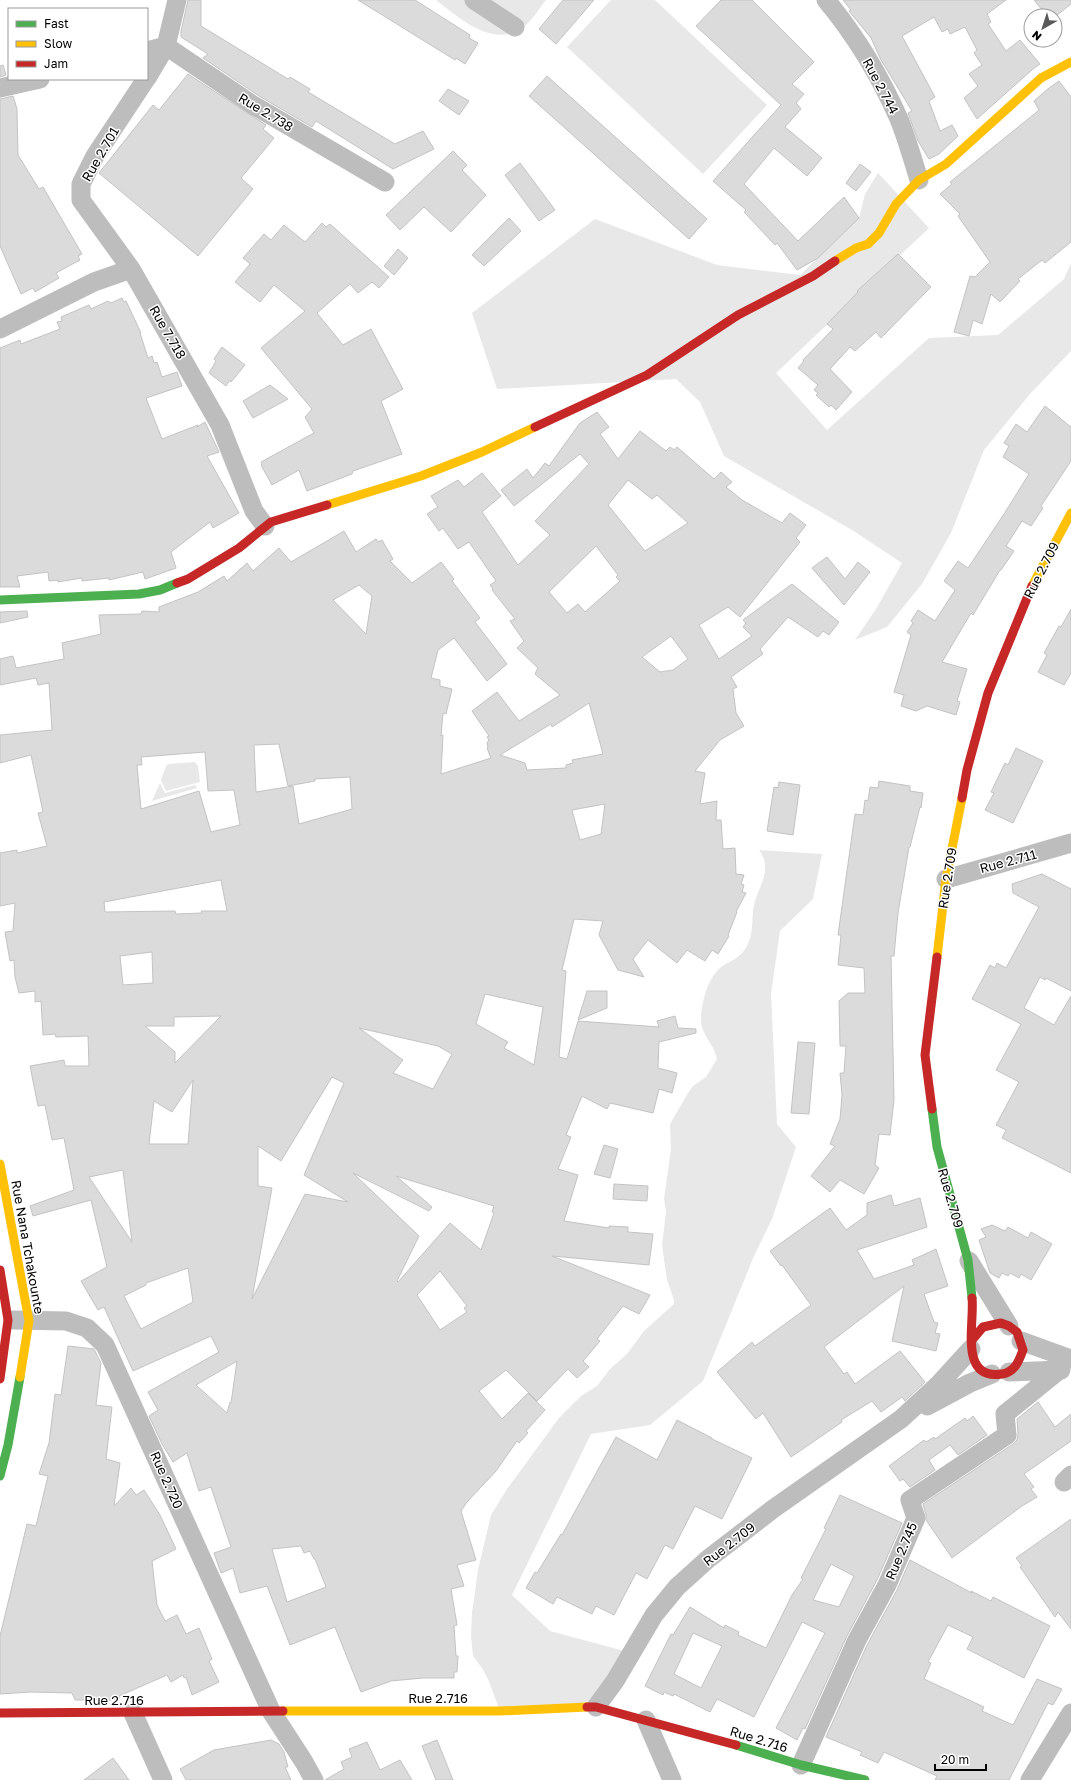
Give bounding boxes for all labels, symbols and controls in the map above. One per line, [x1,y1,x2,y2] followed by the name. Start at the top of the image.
[8,8,148,80] legend
[1023,8,1063,48] north arrow
[44,16,69,31] text: Fast
[1029,28,1044,44] text: N
[44,36,72,51] text: Slow
[860,55,902,117] street label: Rue 2 744
[44,56,68,71] text: Jam
[236,89,296,135] street label: Rue 2.738
[78,124,122,184] street label: Rue 2.701
[146,302,190,362] street label: Rue 7.718
[1020,539,1062,601] street label: Rue 2.709
[934,846,960,910] street label: Rue 2.709
[978,846,1038,876] street label: Rue 2.711
[935,1166,967,1230] street label: Rue 2.709
[8,1179,48,1315] street label: Rue Nana Tchakounte
[147,1449,187,1511] street label: Rue 2.720
[700,1519,758,1569] street label: Rue 2.709
[882,1520,920,1582] street label: Rue 2.745
[408,1690,468,1706] street label: Rue 2.716
[84,1692,144,1708] street label: Rue 2.716
[728,1723,790,1755] street label: Rue 2.716
[935,1746,986,1772] scale bar
[941,1752,969,1767] text: 20 m

